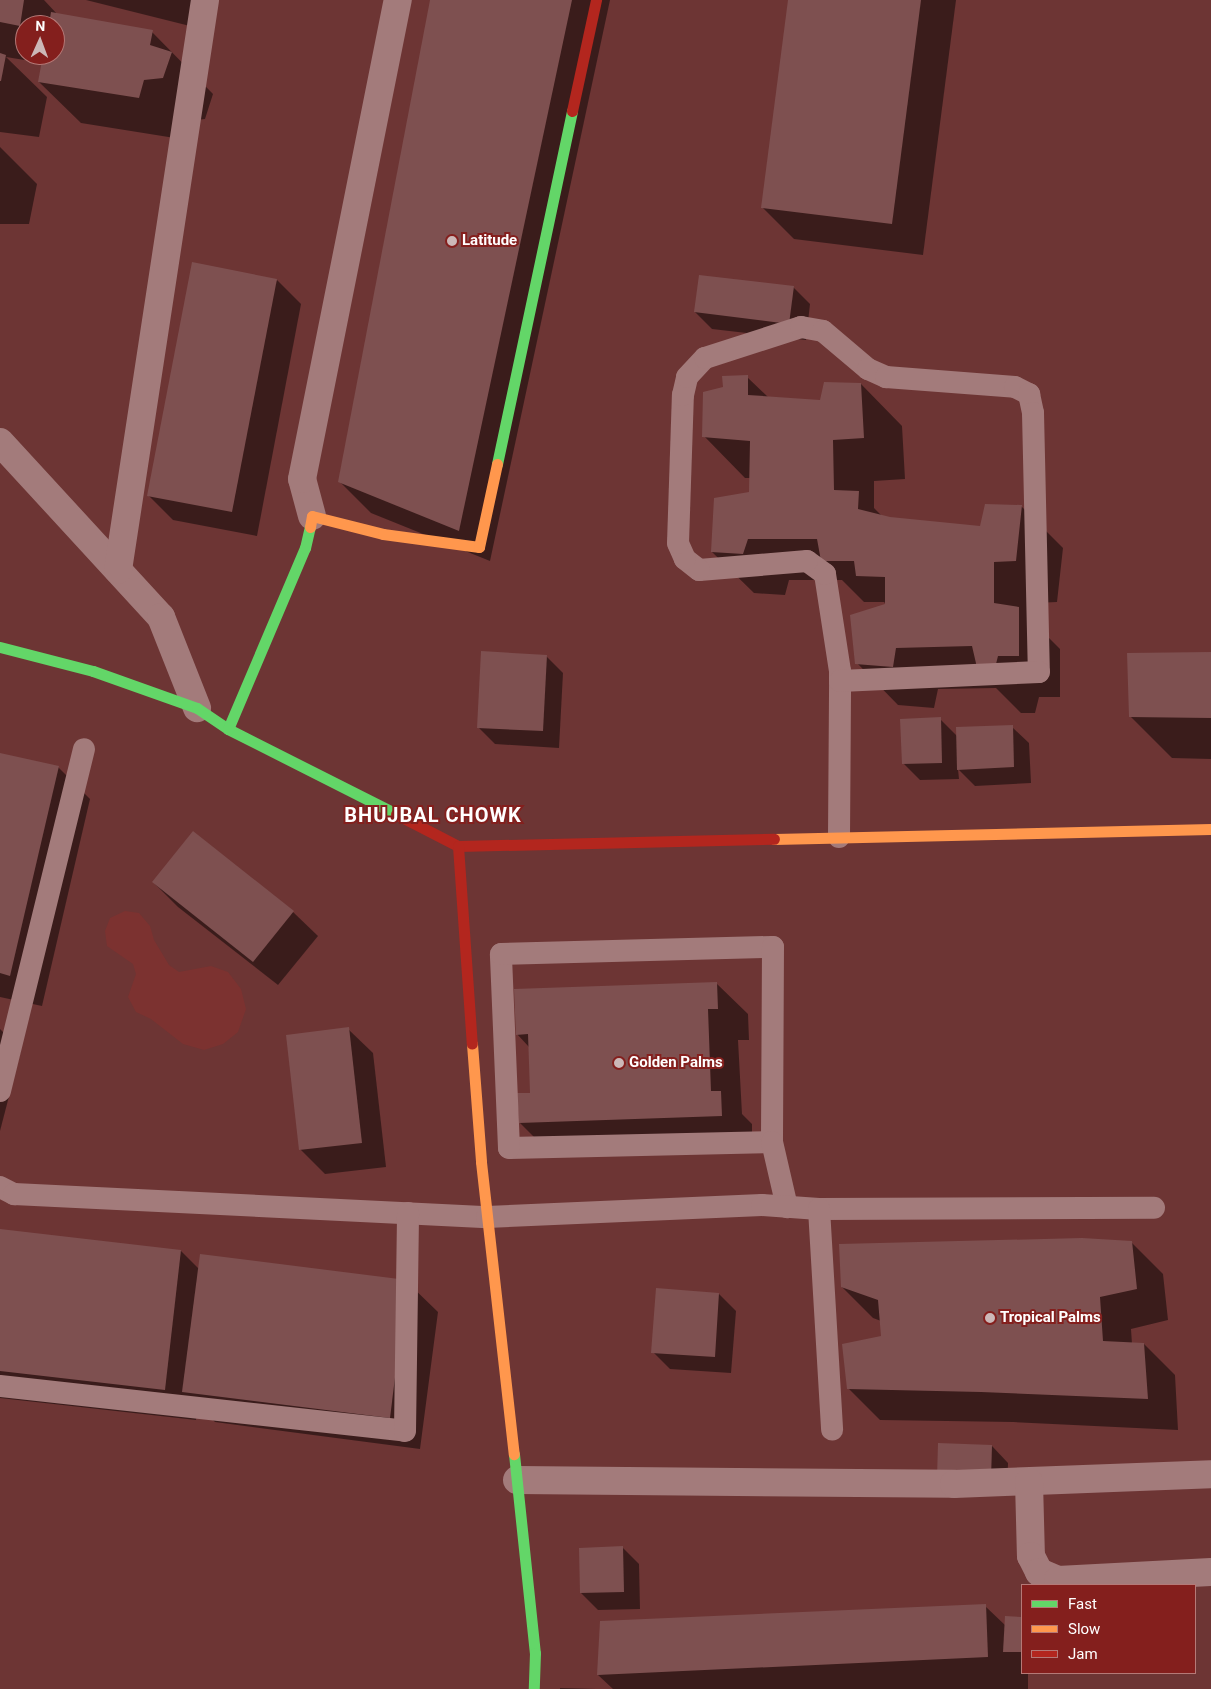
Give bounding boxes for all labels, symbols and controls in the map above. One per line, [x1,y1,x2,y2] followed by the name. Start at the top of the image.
[15,15,65,65] north arrow
[35,18,46,34] text: N
[462,232,517,250] place label: Latitude
[446,235,458,247] marker: Latitude
[343,803,523,827] district label: BHUJBAL CHOWK
[629,1054,723,1072] place label: Golden Palms
[613,1057,625,1069] marker: Golden Palms
[1000,1309,1101,1327] place label: Tropical Palms
[984,1312,996,1324] marker: Tropical Palms
[1021,1584,1196,1674] legend
[1068,1595,1097,1613] text: Fast
[1068,1620,1100,1638] text: Slow
[1068,1645,1098,1663] text: Jam

